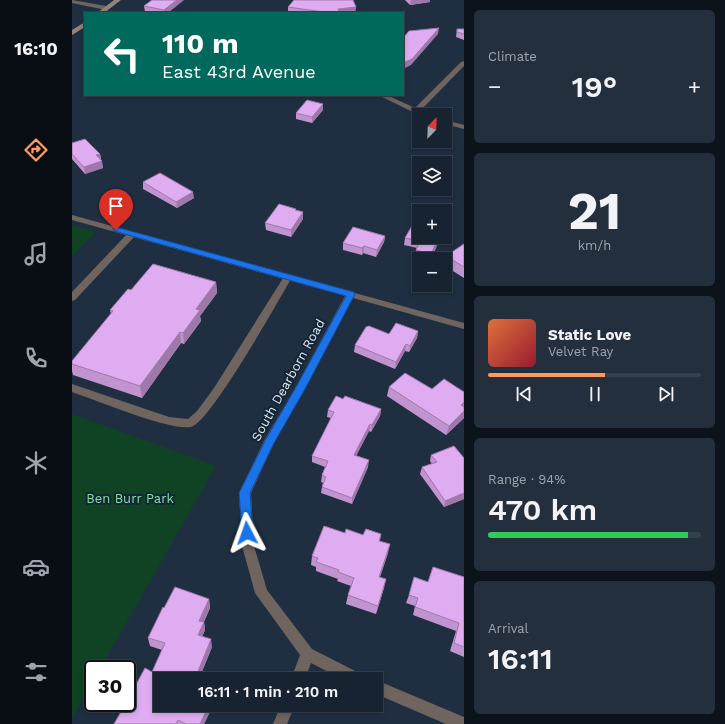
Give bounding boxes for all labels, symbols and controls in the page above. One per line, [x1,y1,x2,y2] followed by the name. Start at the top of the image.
[162,27,239,60] text: 110 m
[96,28,148,80] icon: left
[14,38,58,59] text: 16:10
[488,49,537,64] text: Climate
[162,61,316,82] text: East 43rd Avenue
[572,69,617,104] text: 19°
[488,74,501,99] text: −
[688,74,701,99] text: +
[412,108,452,148] north arrow
[412,108,452,292] map controls
[22,136,50,164] icon: directions
[412,156,452,196] button: layers
[568,181,621,242] text: 21
[99,189,133,230] pin
[105,195,127,217] icon: arrive
[412,204,452,244] button: +
[578,238,611,253] text: km/h
[22,240,50,268] icon: music
[412,252,452,292] button: −
[248,316,328,444] street label: South Dearborn Road
[548,326,631,344] text: Static Love
[22,344,50,372] icon: phone
[548,344,613,359] text: Velvet Ray
[513,383,535,405] icon: previous
[584,383,606,405] icon: pause
[655,383,677,405] icon: next
[22,449,50,477] icon: climate
[488,472,565,487] text: Range · 94%
[86,491,174,506] park label: Ben Burr Park
[488,492,597,527] text: 470 km
[226,512,268,554] position arrow
[22,553,50,581] icon: car
[488,621,529,636] text: Arrival
[488,641,553,676] text: 16:11
[22,658,50,686] icon: filters
[84,660,136,712] speed limit sign: 30
[198,683,338,701] text: 16:11 · 1 min · 210 m

